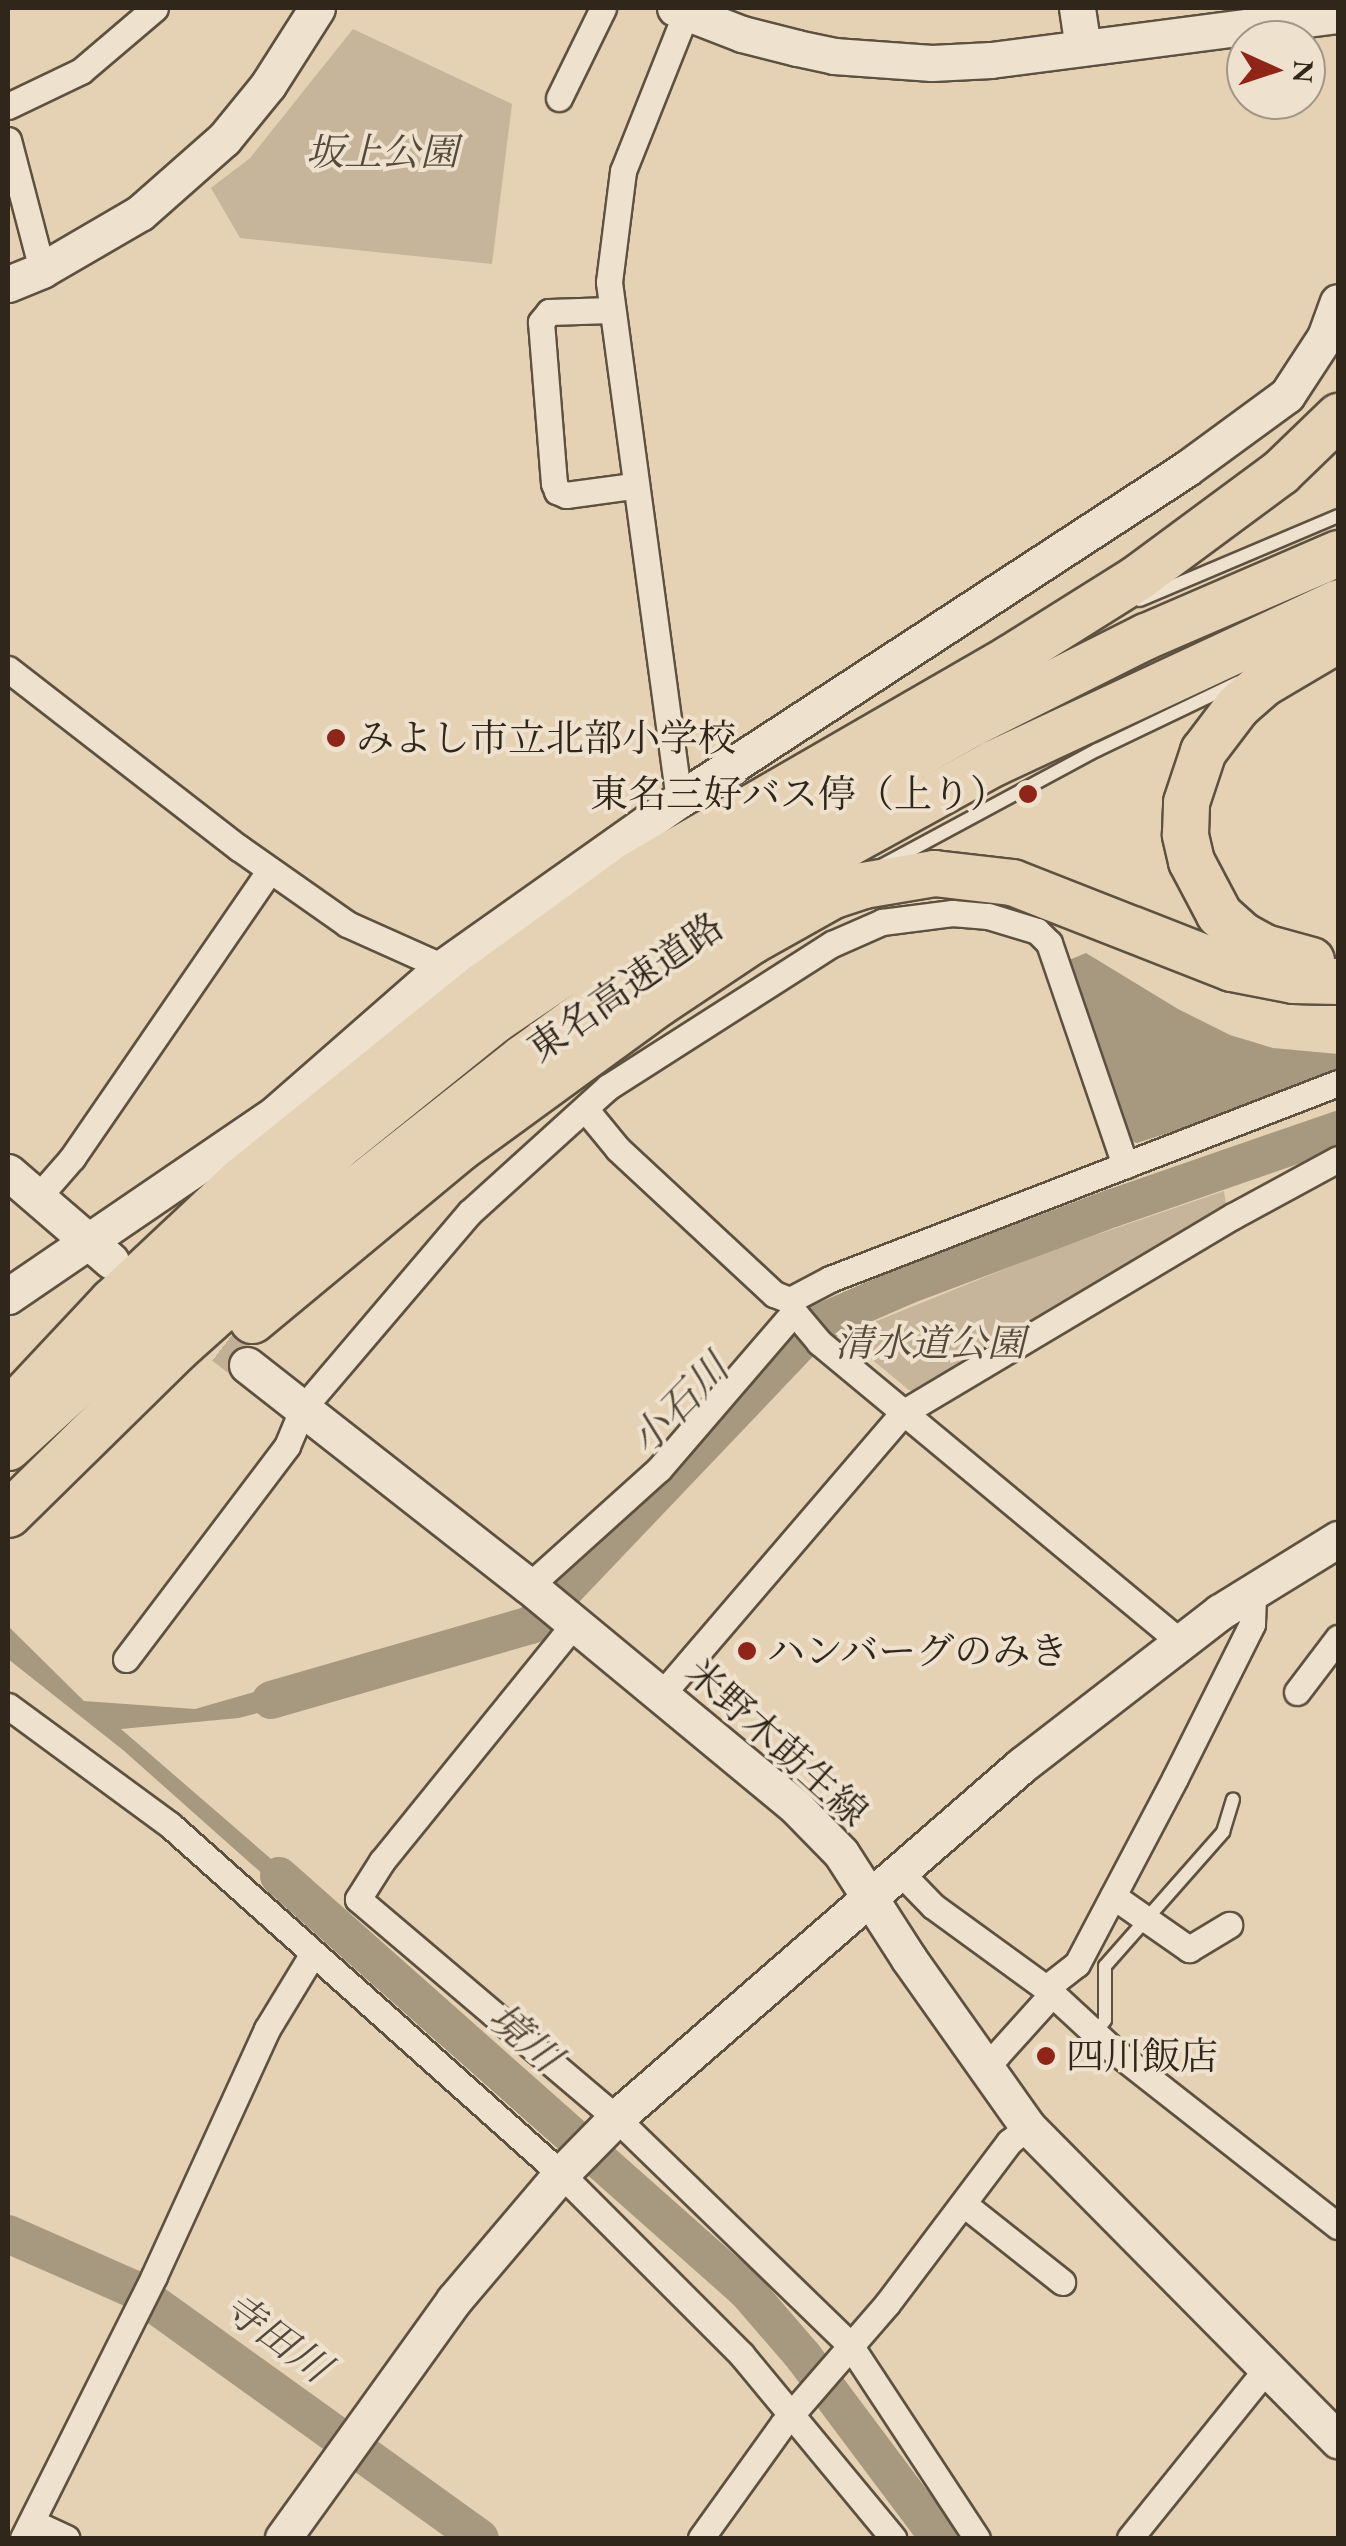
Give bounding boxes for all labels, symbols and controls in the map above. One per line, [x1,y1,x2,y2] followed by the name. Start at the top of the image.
[1226,20,1326,120] north arrow
[1285,59,1323,84] text: N
[306,129,458,175] park label: 坂上公園
[356,715,736,761] place label: みよし市立北部小学校
[325,727,347,749] marker: みよし市立北部小学校
[590,771,1008,817] place label: 東名三好バス停（上り）
[1017,783,1039,805] marker: 東名三好バス停（上り）
[519,903,731,1071] street label: 東名高速道路
[835,1320,1025,1366] park label: 清水道公園
[620,1344,738,1464] water label: 小石川
[767,1628,1071,1674] place label: ハンバーグのみき
[736,1640,758,1662] marker: ハンバーグのみき
[677,1649,877,1835] street label: 米野木莇生線
[479,1993,571,2081] water label: 境川
[1066,2033,1218,2079] place label: 四川飯店
[1035,2045,1057,2067] marker: 四川飯店
[214,2282,340,2392] water label: 寺田川

